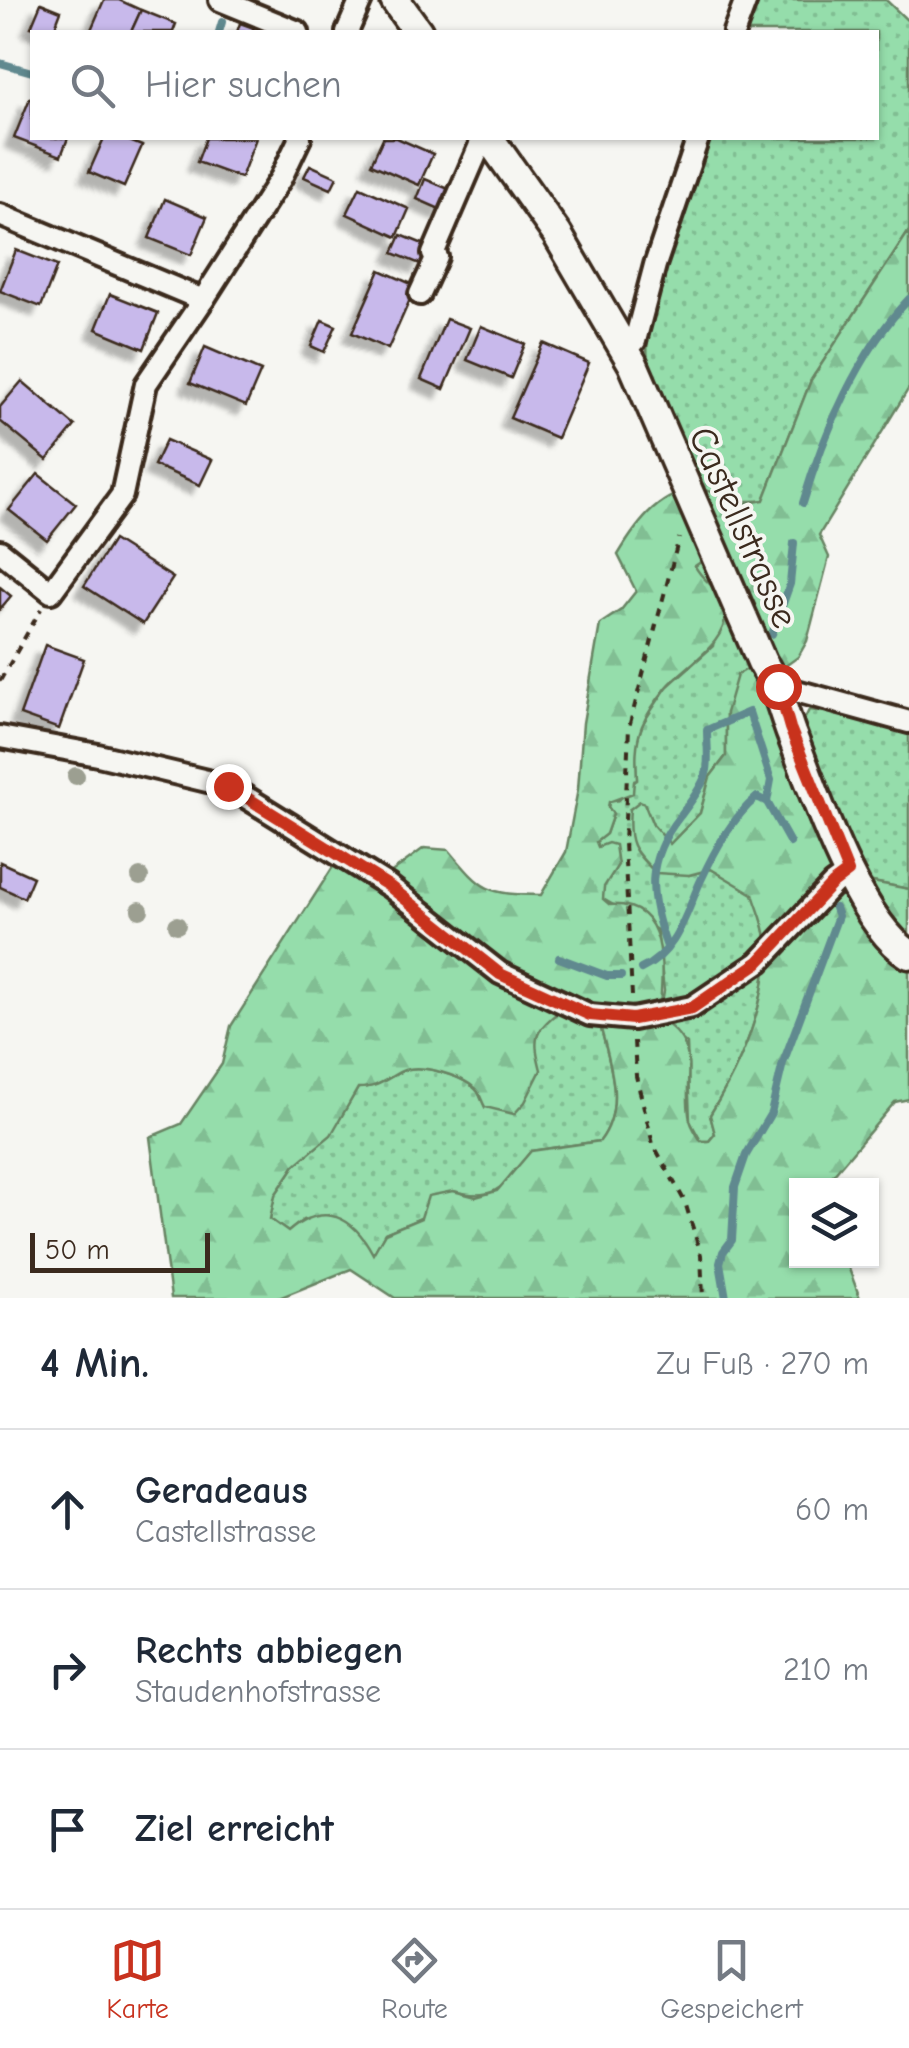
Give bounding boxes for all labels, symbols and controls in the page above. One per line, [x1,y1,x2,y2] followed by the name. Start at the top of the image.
[30,30,879,140] search box
[65,58,120,113] icon: search
[145,63,342,107] text: Hier suchen
[679,420,807,635] street label: Castellstrasse
[756,664,802,710] route start
[206,764,252,810] route end
[789,1178,879,1268] map controls
[789,1178,879,1268] button: layers
[30,1228,210,1272] scale bar
[45,1234,110,1266] text: 50 m
[40,1339,149,1388] text: 4 Min.
[656,1345,869,1382] text: Zu Fuß · 270 m
[135,1469,308,1513] text: Geradeaus
[40,1482,95,1537] icon: ahead
[795,1491,869,1528] text: 60 m
[135,1513,316,1550] text: Castellstrasse
[135,1629,403,1673] text: Rechts abbiegen
[40,1642,95,1697] icon: right
[783,1651,869,1688] text: 210 m
[135,1673,381,1710] text: Staudenhofstrasse
[40,1802,95,1857] icon: arrive
[135,1807,334,1851] text: Ziel erreicht
[106,1933,169,2025] tab: Karte
[381,1933,448,2025] tab: Route
[660,1933,803,2025] tab: Gespeichert

